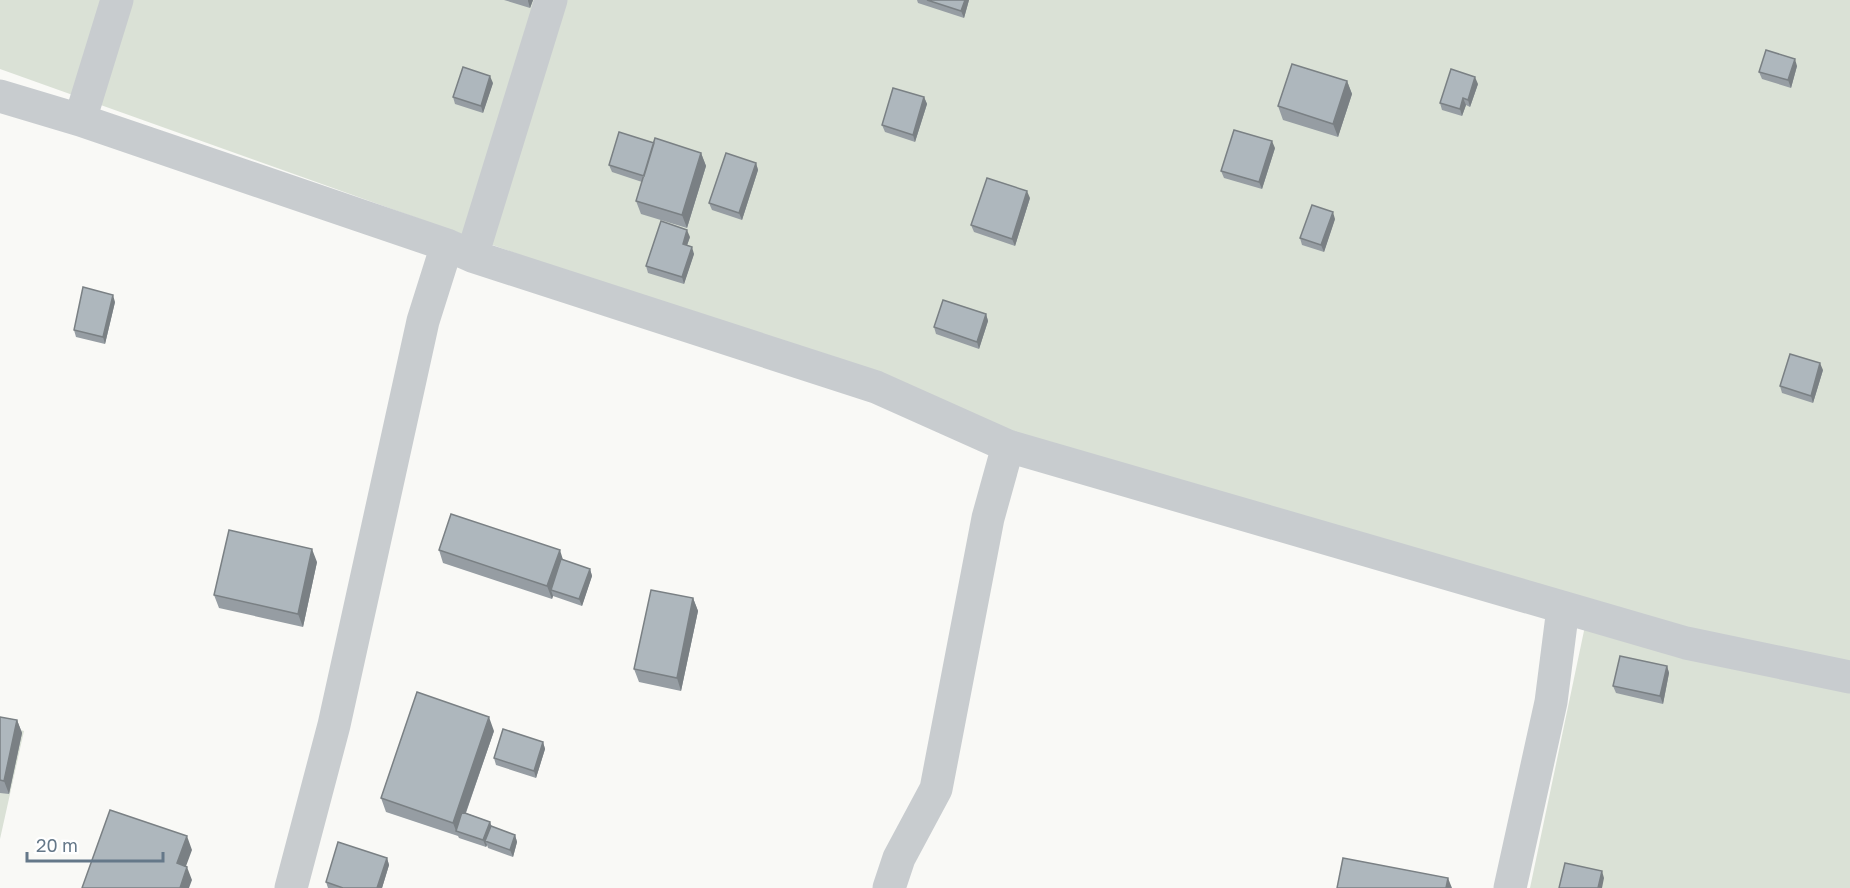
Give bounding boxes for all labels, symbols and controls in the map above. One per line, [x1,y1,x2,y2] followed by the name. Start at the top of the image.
[27,825,164,863] scale bar
[36,834,78,856] text: 20 m

